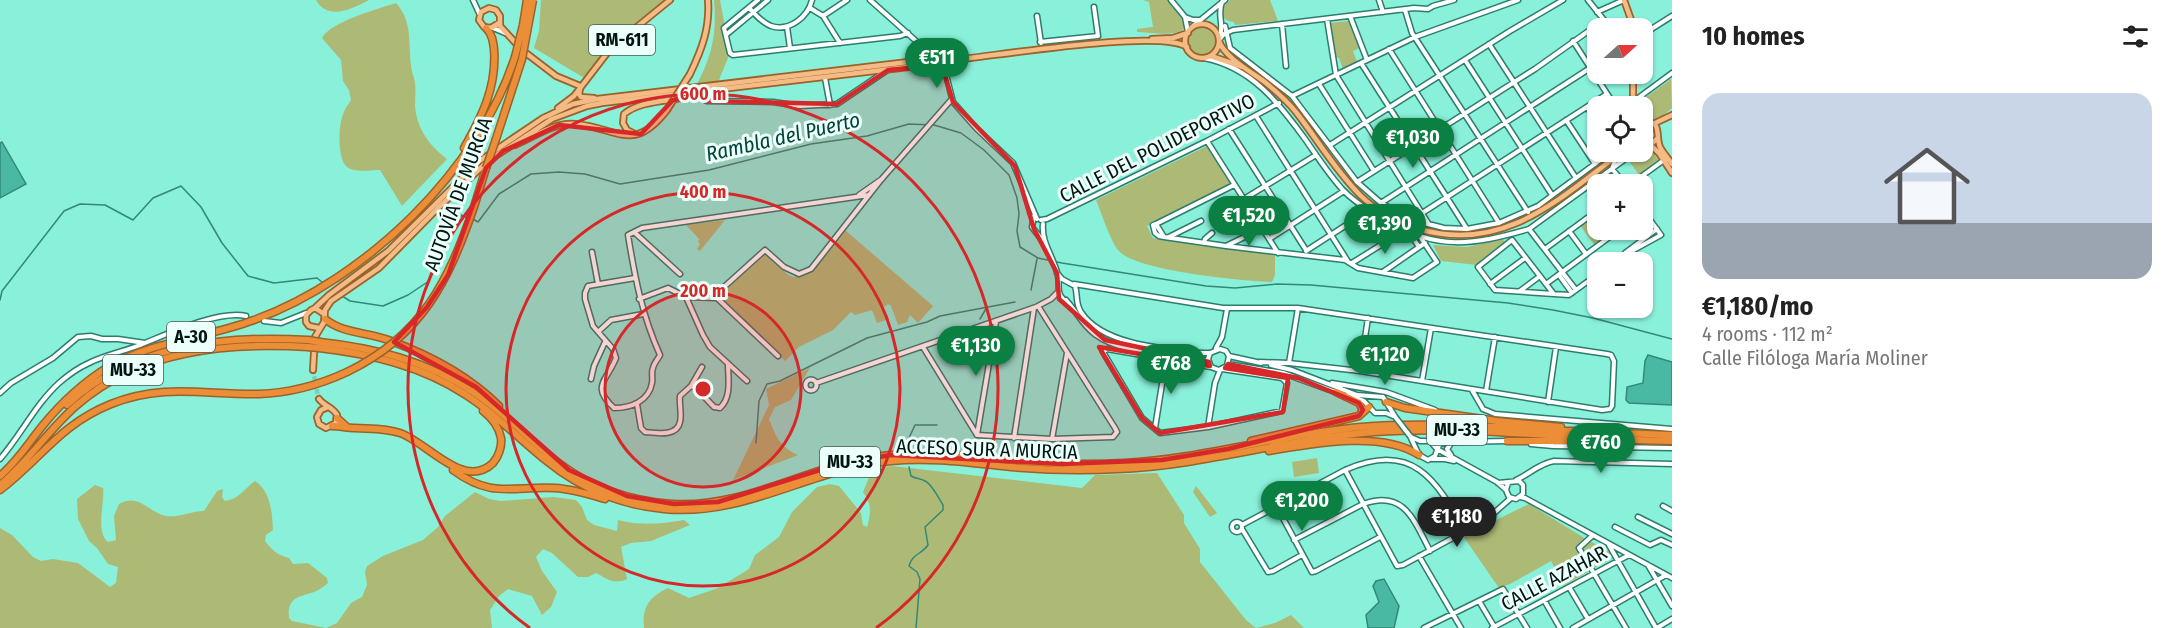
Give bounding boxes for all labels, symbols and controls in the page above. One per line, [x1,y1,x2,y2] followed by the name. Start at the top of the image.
[1587,18,1653,84] north arrow
[1587,18,1653,318] map controls
[2119,20,2152,53] icon: filters
[1702,21,1805,52] text: 10 homes
[589,25,655,55] road number: RM-611
[901,38,973,89] pin: €511
[919,45,955,69] text: €511
[680,83,726,105] text: 600 m
[1055,88,1259,208] street label: CALLE DEL POLIDEPORTIVO
[1587,96,1653,162] button: locate
[703,107,863,167] water label: Rambla del Puerto
[419,113,497,274] street label: AUTOVÍA DE MURCIA
[1364,118,1462,169] pin: €1,030
[1386,125,1440,149] text: €1,030
[1873,132,1981,240] icon: home
[1587,174,1653,240] button: +
[680,181,726,203] text: 400 m
[1200,196,1298,247] pin: €1,520
[1222,203,1276,227] text: €1,520
[1336,204,1434,255] pin: €1,390
[1358,211,1412,235] text: €1,390
[1587,252,1653,318] button: −
[679,280,726,302] text: 200 m
[1702,291,1813,322] text: €1,180/mo
[167,322,215,352] road number: A-30
[1702,322,1833,346] text: 4 rooms · 112 m²
[927,326,1025,377] pin: €1,130
[951,333,1001,357] text: €1,130
[1336,335,1434,386] pin: €1,120
[1360,342,1410,366] text: €1,120
[1135,344,1207,395] pin: €768
[1702,346,1928,370] text: Calle Filóloga María Moliner
[1151,351,1191,375] text: €768
[103,355,163,385] road number: MU-33
[693,379,713,399] centre of rings
[1427,415,1487,445] road number: MU-33
[1565,423,1637,474] pin: €760
[1581,430,1621,454] text: €760
[896,434,1079,464] street label: ACCESO SUR A MURCIA
[820,447,880,477] road number: MU-33
[1253,481,1351,532] pin: €1,200
[1275,488,1329,512] text: €1,200
[1408,497,1506,548] pin: €1,180
[1431,504,1483,528] text: €1,180
[1497,540,1611,616] street label: CALLE AZAHAR

